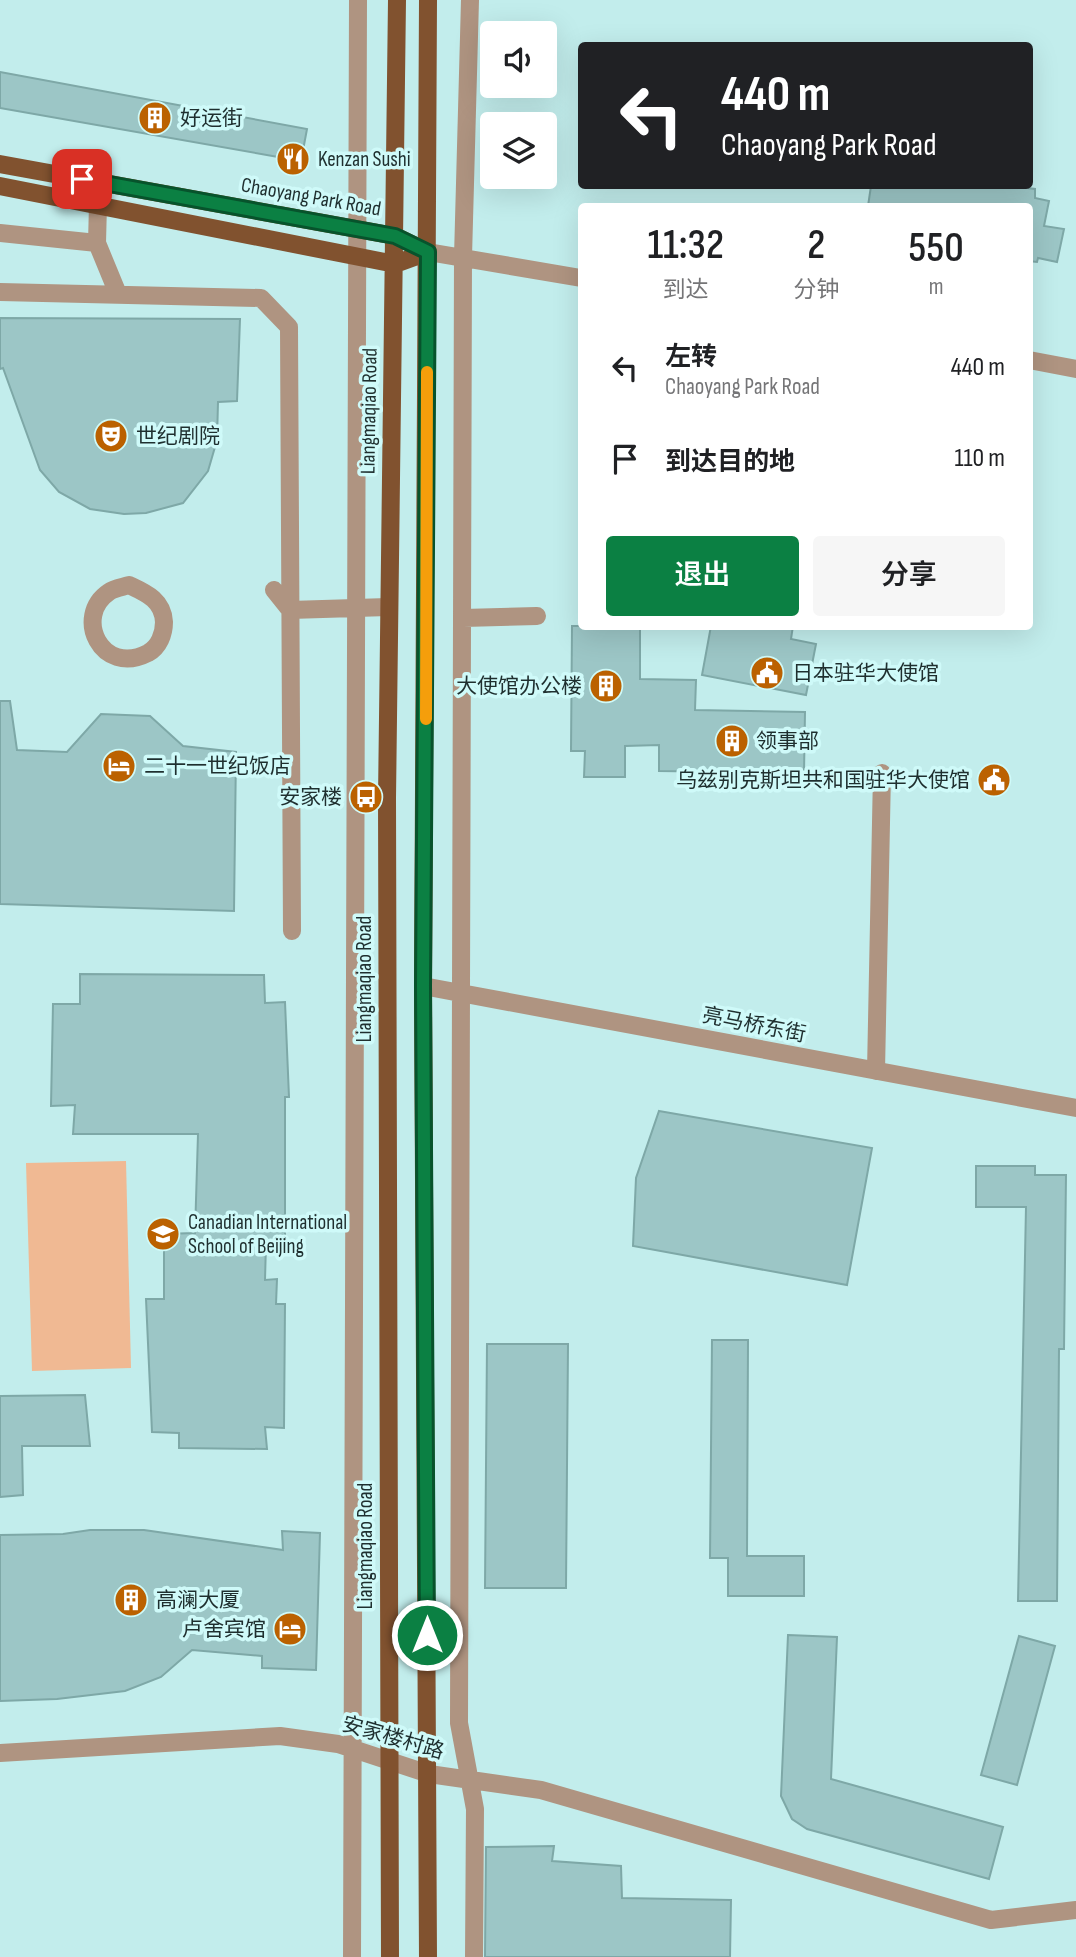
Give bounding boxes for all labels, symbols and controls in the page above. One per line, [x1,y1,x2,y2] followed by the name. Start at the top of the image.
[480,21,557,189] map controls
[480,21,557,98] button: sound
[721,66,830,125] text: 440 m
[606,70,697,161] icon: left
[136,99,174,137] building icon: 好运街
[180,106,243,131] place label: 好运街
[480,112,557,189] button: layers
[721,126,937,165] text: Chaoyang Park Road
[274,140,312,178] restaurant icon: Kenzan Sushi
[318,147,411,172] place label: Kenzan Sushi
[52,149,112,209] pin
[63,160,101,198] icon: arrive
[239,172,383,222] street label: Chaoyang Park Road
[647,220,724,271] text: 11:32
[807,220,825,271] text: 2
[909,223,964,274] text: 550
[929,273,943,301] text: m
[663,276,709,304] text: 到达
[793,276,839,304] text: 分钟
[665,342,717,373] text: 左转
[355,348,383,474] street label: Liangmaqiao Road
[606,349,644,387] icon: left
[951,352,1005,383] text: 440 m
[665,373,820,401] text: Chaoyang Park Road
[92,417,130,455] theatre icon: 世纪剧院
[136,424,220,449] place label: 世纪剧院
[606,440,644,478] icon: arrive
[954,443,1005,474] text: 110 m
[665,447,795,478] text: 到达目的地
[606,536,799,616] button: 退出
[813,536,1005,616] button: 分享
[748,654,786,692] public building icon: 日本驻华大使馆
[792,661,939,686] place label: 日本驻华大使馆
[587,667,625,705] building icon: 大使馆办公楼
[456,674,582,699] place label: 大使馆办公楼
[713,722,751,760] building icon: 领事部
[756,729,819,754] place label: 领事部
[100,747,138,785] hotel icon: 二十一世纪饭店
[144,754,291,779] place label: 二十一世纪饭店
[975,761,1013,799] public building icon: 乌兹别克斯坦共和国驻华大使馆
[676,768,970,793] place label: 乌兹别克斯坦共和国驻华大使馆
[347,778,385,816] bus stop icon: 安家楼
[279,785,342,810] place label: 安家楼
[352,916,377,1042] street label: Liangmaqiao Road
[700,1003,808,1047] street label: 亮马桥东街
[188,1210,347,1259] place label: Canadian International School of Beijing
[144,1215,182,1253] school or university icon: Canadian International School of Beijing
[353,1483,378,1609] street label: Liangmaqiao Road
[112,1581,150,1619] building icon: 高澜大厦
[156,1588,240,1613] place label: 高澜大厦
[390,1598,464,1672] position arrow
[271,1610,309,1648] hotel icon: 卢舍宾馆
[182,1617,266,1642] place label: 卢舍宾馆
[339,1712,447,1764] street label: 安家楼村路

